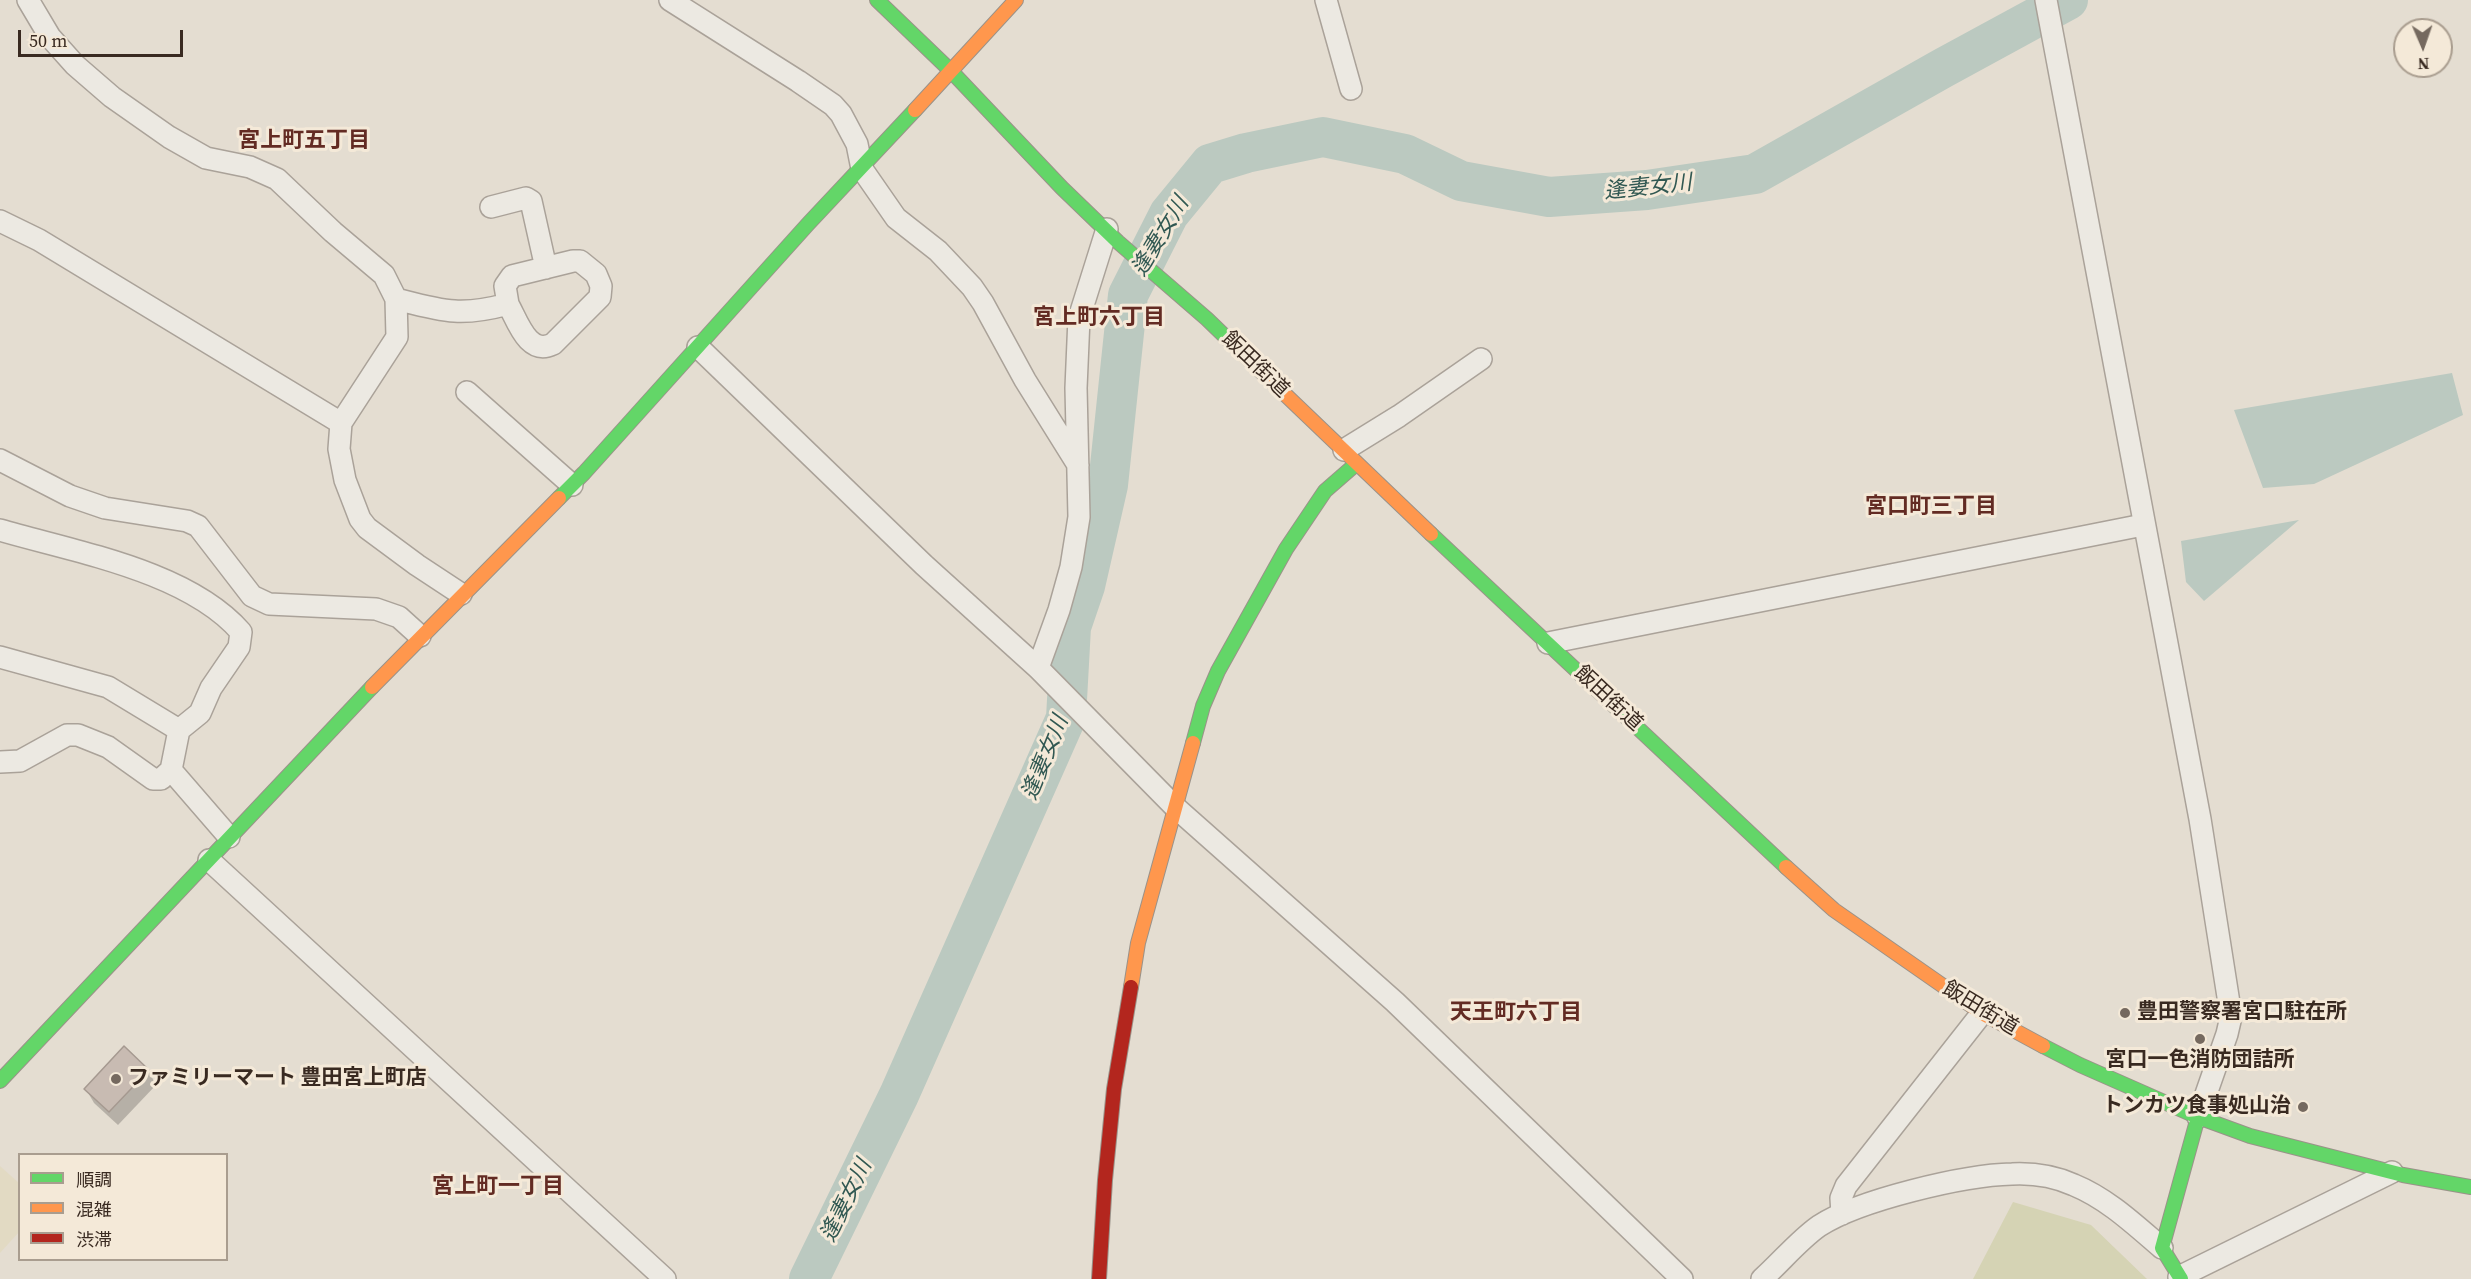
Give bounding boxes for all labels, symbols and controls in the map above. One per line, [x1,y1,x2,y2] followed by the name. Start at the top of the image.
[21,18,186,56] scale bar
[2393,18,2453,78] north arrow
[29,28,67,53] text: 50 m
[2417,53,2430,75] text: N
[238,128,370,154] district label: 宮上町五丁目
[1603,170,1693,206] water label: 逢妻女川
[1127,192,1195,282] water label: 逢妻女川
[1033,305,1165,331] district label: 宮上町六丁目
[1216,327,1294,403] street label: 飯田街道
[1865,494,1997,520] district label: 宮口町三丁目
[1569,661,1647,737] street label: 飯田街道
[1017,712,1075,804] water label: 逢妻女川
[1938,977,2022,1041] street label: 飯田街道
[1450,1000,1582,1026] district label: 天王町六丁目
[2137,1000,2347,1026] place label: 豊田警察署宮口駐在所
[2118,1006,2132,1020] marker: 豊田警察署宮口駐在所
[2193,1032,2207,1046] marker: 宮口一色消防団詰所
[2106,1048,2294,1074] place label: 宮口一色消防団詰所
[128,1066,426,1092] place label: ファミリーマート 豊田宮上町店
[109,1072,123,1086] marker: ファミリーマート 豊田宮上町店
[2102,1094,2291,1120] place label: トンカツ食事処山治
[2296,1100,2310,1114] marker: トンカツ食事処山治
[18,1153,228,1261] legend
[816,1156,878,1246] water label: 逢妻女川
[76,1167,112,1192] text: 順調
[432,1174,564,1200] district label: 宮上町一丁目
[76,1197,112,1222] text: 混雑
[76,1227,112,1252] text: 渋滞

